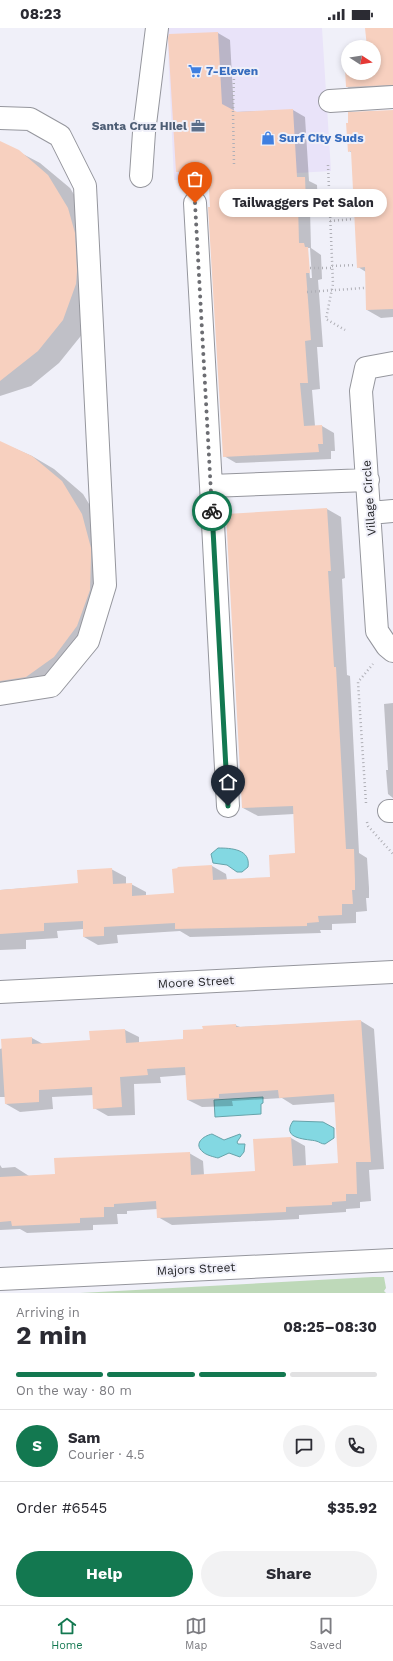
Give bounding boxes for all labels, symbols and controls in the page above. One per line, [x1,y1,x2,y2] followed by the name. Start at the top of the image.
[20,5,61,23] text: 08:23
[341,40,381,80] north arrow
[341,40,381,80] map controls
[187,63,203,79] supermarket icon: 7-Eleven
[206,64,258,78] place label: 7-Eleven
[190,118,206,134] office icon: Santa Cruz Hilel
[92,119,187,133] place label: Santa Cruz Hilel
[260,130,276,146] shop icon: Surf City Suds
[279,131,364,145] place label: Surf City Suds
[178,162,212,203] pin
[184,168,206,190] icon: bag
[219,189,387,217] callout: Tailwaggers Pet Salon
[232,195,374,210] text: Tailwaggers Pet Salon
[359,460,379,536] street label: Village Circle
[192,491,232,531] courier
[201,500,223,522] icon: bike
[211,765,245,806] pin
[217,771,239,793] icon: home
[157,973,235,991] street label: Moore Street
[156,1260,236,1278] street label: Majors Street
[16,1305,80,1320] text: Arriving in
[283,1318,377,1336] text: 08:25–08:30
[16,1320,87,1350] text: 2 min
[16,1383,132,1398] text: On the way · 80 m
[283,1425,325,1467] button: chat
[335,1425,377,1467] button: phone
[68,1429,100,1447] text: Sam
[32,1437,42,1455] text: S
[68,1447,145,1462] text: Courier · 4.5
[16,1499,107,1517] text: Order #6545
[327,1499,377,1517] text: $35.92
[16,1551,193,1597] button: Help
[201,1551,377,1597] button: Share
[51,1615,83,1652] tab: Home
[185,1615,207,1652] tab: Map
[310,1615,342,1652] tab: Saved

